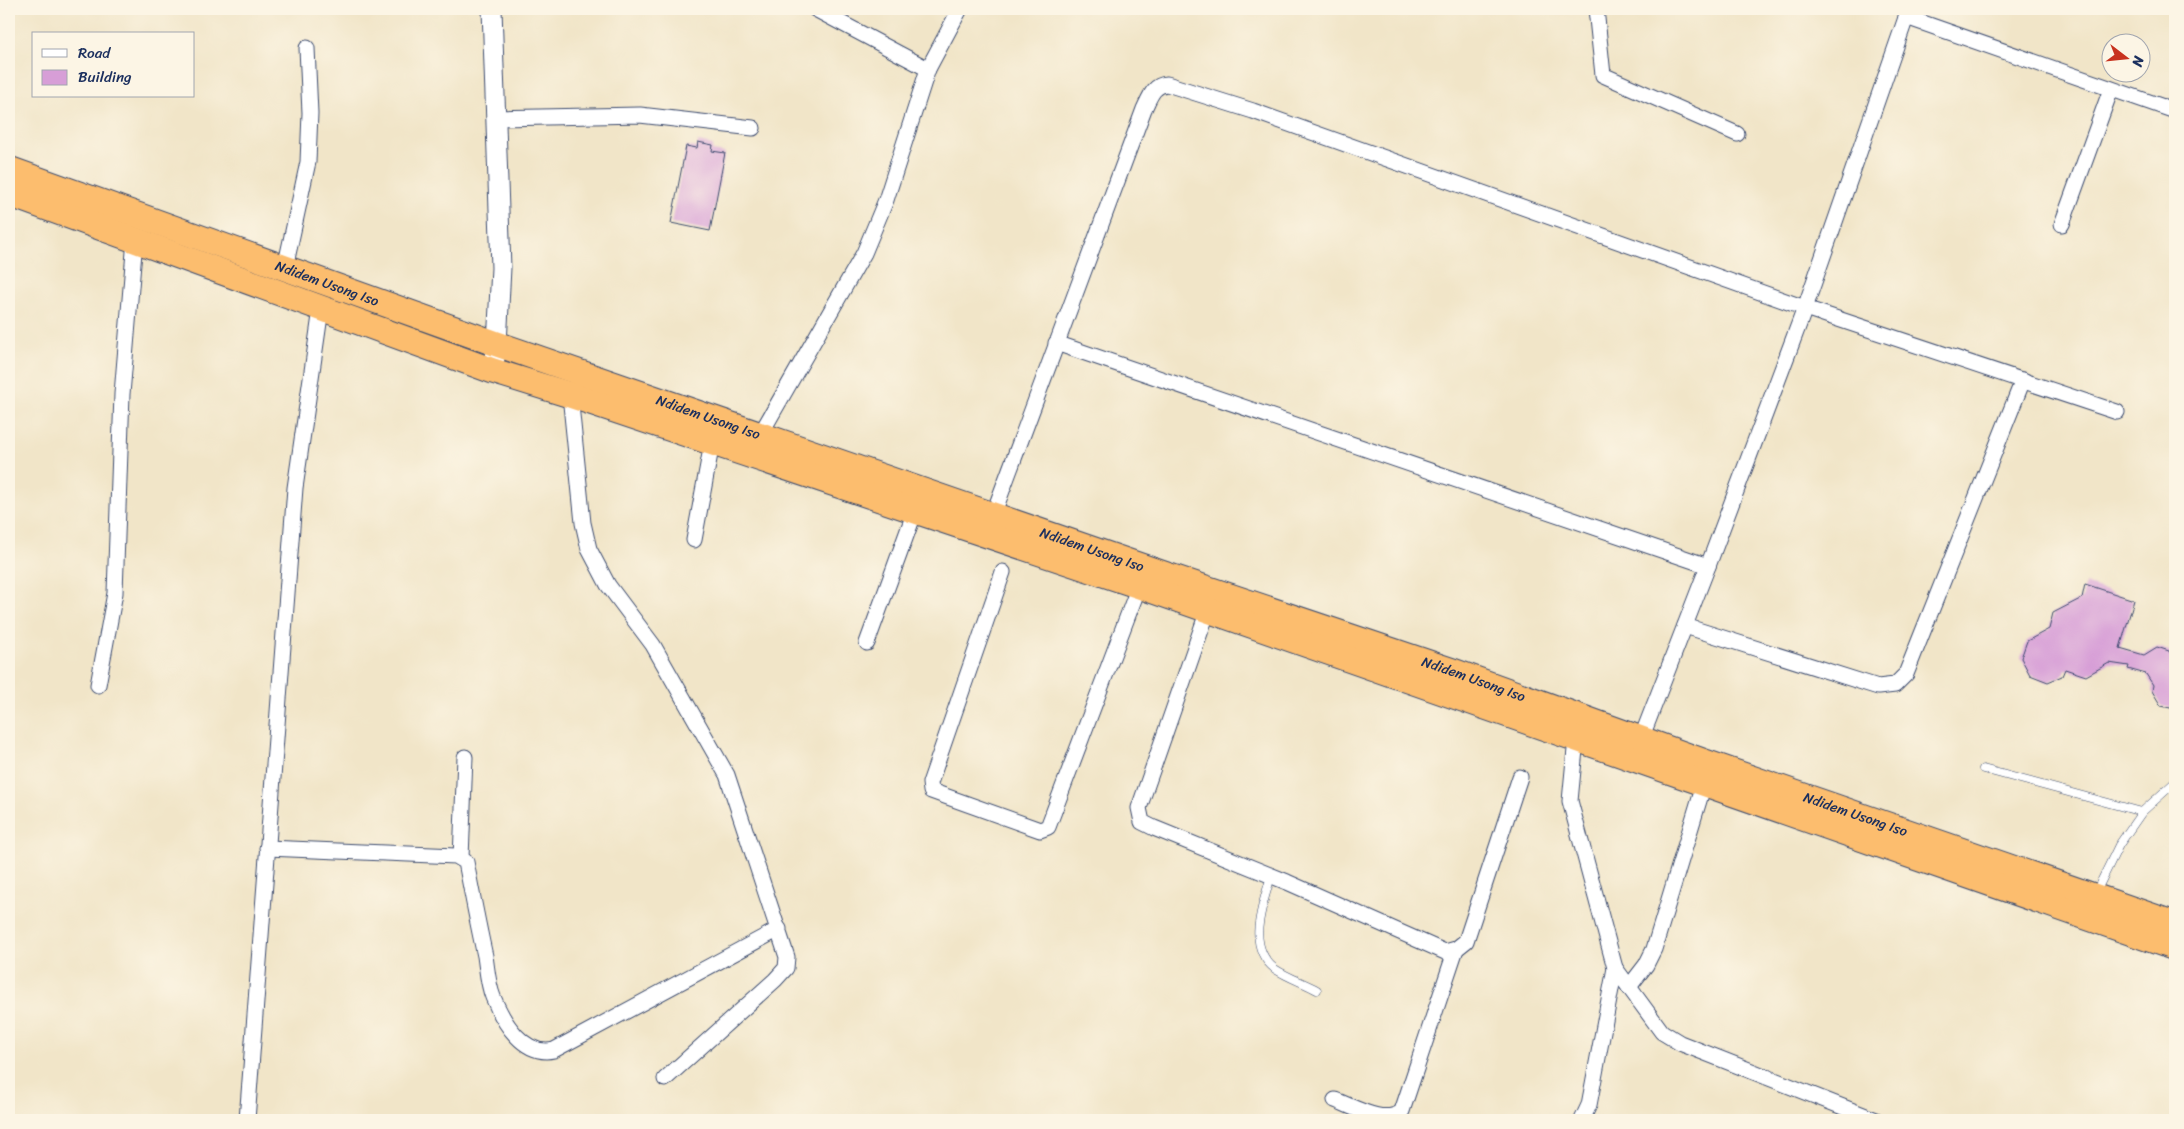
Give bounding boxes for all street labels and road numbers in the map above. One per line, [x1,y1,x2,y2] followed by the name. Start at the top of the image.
[272,253,382,314] street label: Ndidem Usong Iso
[653,388,764,447] street label: Ndidem Usong Iso
[1037,520,1148,579] street label: Ndidem Usong Iso
[1418,649,1529,709] street label: Ndidem Usong Iso
[1800,785,1911,844] street label: Ndidem Usong Iso

